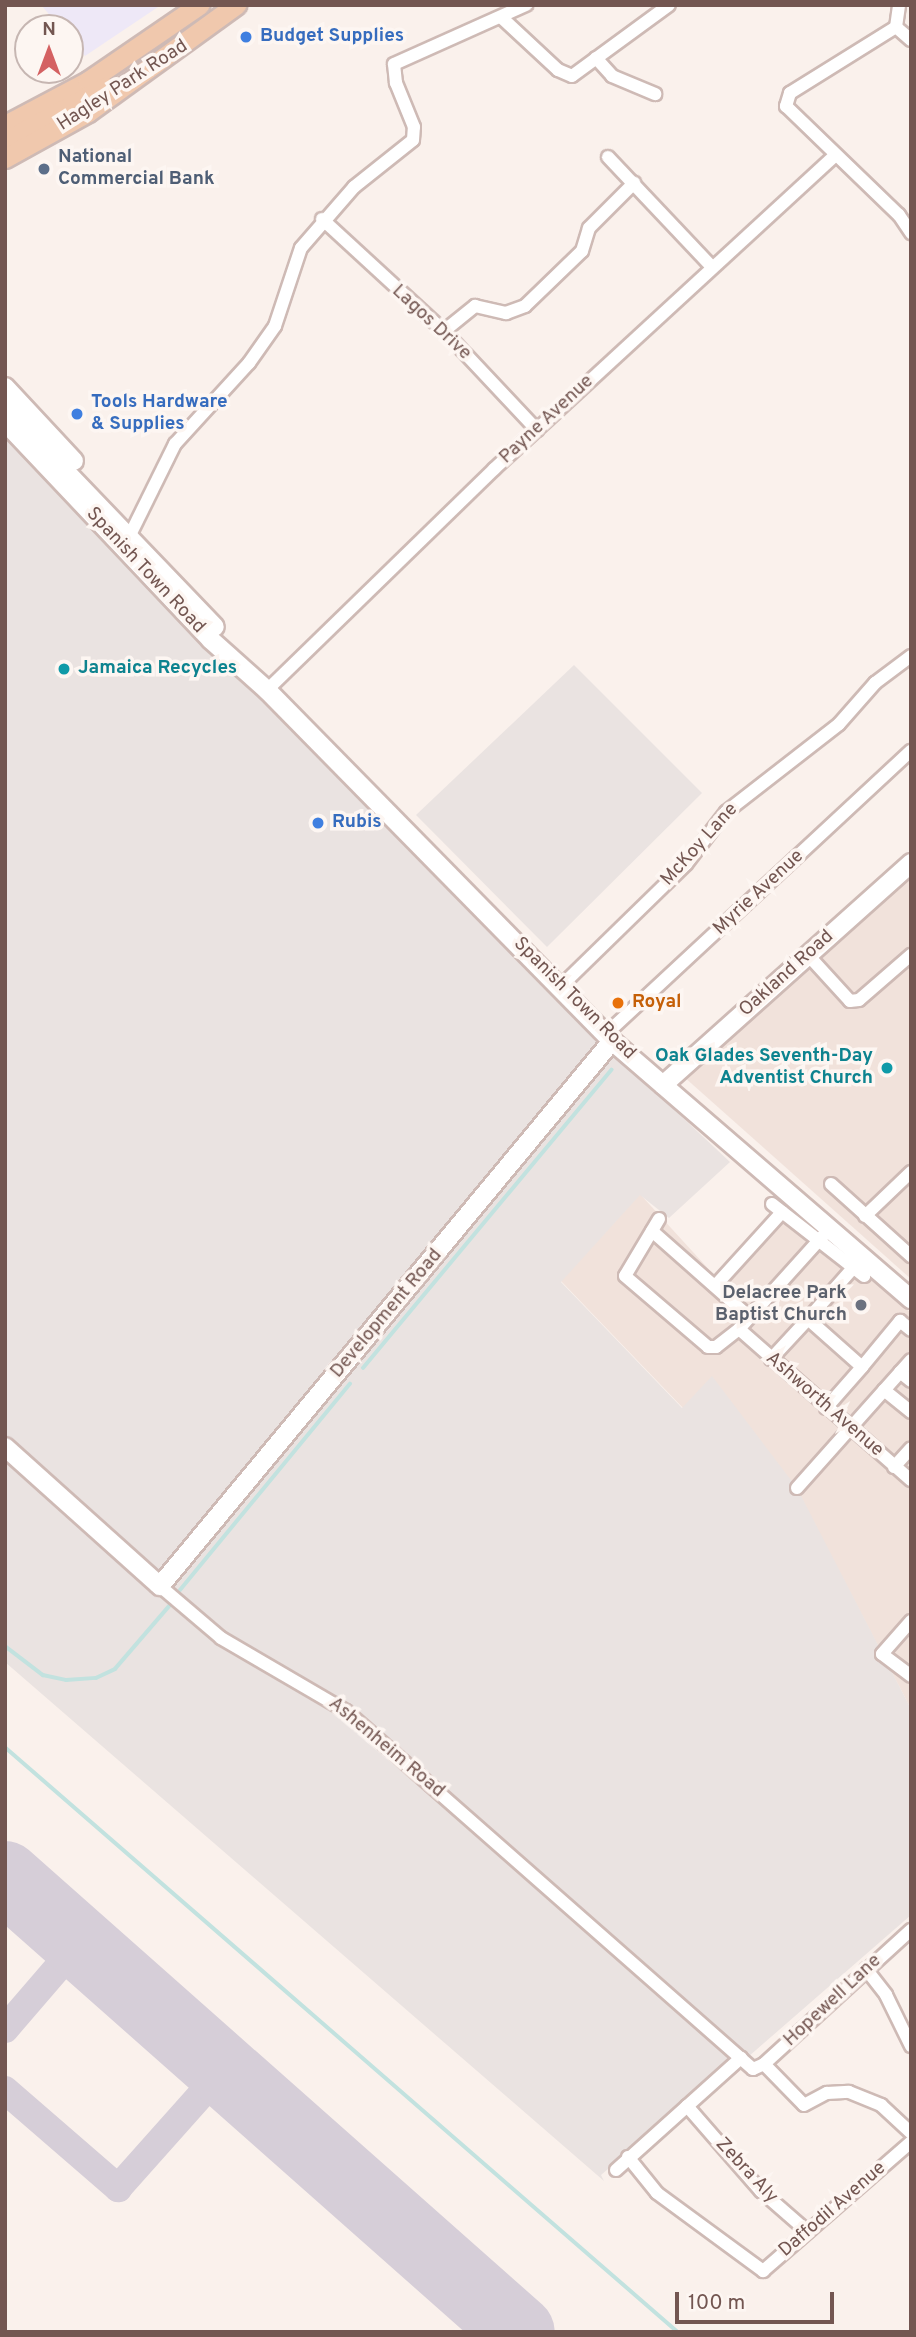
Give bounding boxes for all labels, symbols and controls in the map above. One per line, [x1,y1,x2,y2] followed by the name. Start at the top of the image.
[14,14,84,84] north arrow
[42,18,56,42] text: N
[260,26,404,48] place label: Budget Supplies
[238,29,254,45] marker: Budget Supplies
[54,35,192,137] street label: Hagley Park Road
[58,147,215,191] place label: National Commercial Bank
[36,161,52,177] marker: National Commercial Bank
[387,280,475,366] street label: Lagos Drive
[495,370,599,470] street label: Payne Avenue
[91,392,228,436] place label: Tools Hardware & Supplies
[69,406,85,422] marker: Tools Hardware & Supplies
[80,503,210,639] street label: Spanish Town Road
[78,658,237,680] place label: Jamaica Recycles
[56,661,72,677] marker: Jamaica Recycles
[657,799,743,891] street label: McKoy Lane
[332,812,382,834] place label: Rubis
[310,815,326,831] marker: Rubis
[709,845,809,941] street label: Myrie Avenue
[735,926,839,1022] street label: Oakland Road
[508,933,640,1065] street label: Spanish Town Road
[632,992,681,1014] place label: Royal
[610,995,626,1011] marker: Royal
[655,1046,873,1090] place label: Oak Glades Seventh-Day Adventist Church
[879,1060,895,1076] marker: Oak Glades Seventh-Day Adventist Church
[326,1245,448,1383] street label: Development Road
[715,1283,847,1327] place label: Delacree Park Baptist Church
[853,1297,869,1313] marker: Delacree Park Baptist Church
[760,1347,888,1463] street label: Ashworth Avenue
[323,1693,449,1803] street label: Ashenheim Road
[780,1950,886,2052] street label: Hopewell Lane
[710,2133,782,2209] street label: Zebra Aly
[775,2157,891,2263] street label: Daffodil Avenue
[678,2278,837,2322] scale bar
[688,2290,745,2317] text: 100 m

